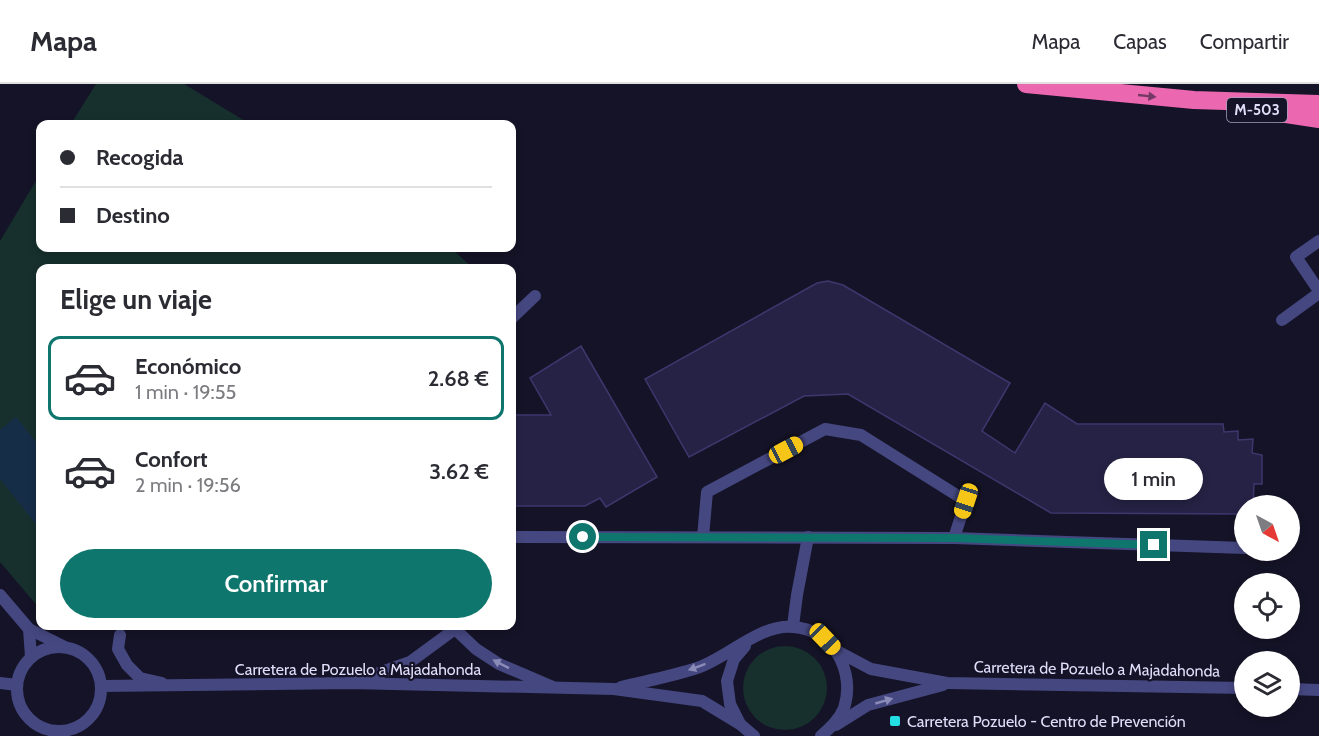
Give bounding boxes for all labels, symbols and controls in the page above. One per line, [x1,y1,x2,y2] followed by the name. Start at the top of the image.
[30,24,97,58] text: Mapa
[1032,29,1080,54] text: Mapa
[1113,29,1167,54] text: Capas
[1200,29,1289,54] text: Compartir
[1137,91,1156,101] one-way arrow
[1227,98,1287,122] road number: M-503
[96,144,183,171] text: Recogida
[96,202,170,229] text: Destino
[60,283,212,316] text: Elige un viaje
[63,351,117,405] icon: car
[135,353,241,380] text: Económico
[428,365,489,392] text: 2.68 €
[135,380,236,404] text: 1 min · 19:55
[766,434,806,466] car
[63,444,117,498] icon: car
[135,446,208,473] text: Confort
[429,458,489,485] text: 3.62 €
[1104,458,1204,500] callout: 1 min
[1131,467,1176,491] text: 1 min
[135,473,241,497] text: 2 min · 19:56
[952,481,980,521] car
[1234,495,1300,561] north arrow
[1234,495,1300,717] map controls
[569,523,596,550] route start
[1140,531,1167,558] route end
[60,549,492,618] button: Confirmar
[1234,573,1300,639] button: locate
[806,620,844,658] car
[1234,651,1300,717] button: layers
[974,657,1221,681] street label: Carretera de Pozuelo a Majadahonda
[493,659,510,669] one-way arrow
[235,660,481,679] street label: Carretera de Pozuelo a Majadahonda
[687,663,705,673] one-way arrow
[875,695,894,705] one-way arrow
[907,712,1186,731] place label: Carretera Pozuelo - Centro de Prevención
[888,714,902,728] marker: Carretera Pozuelo - Centro de Prevención

